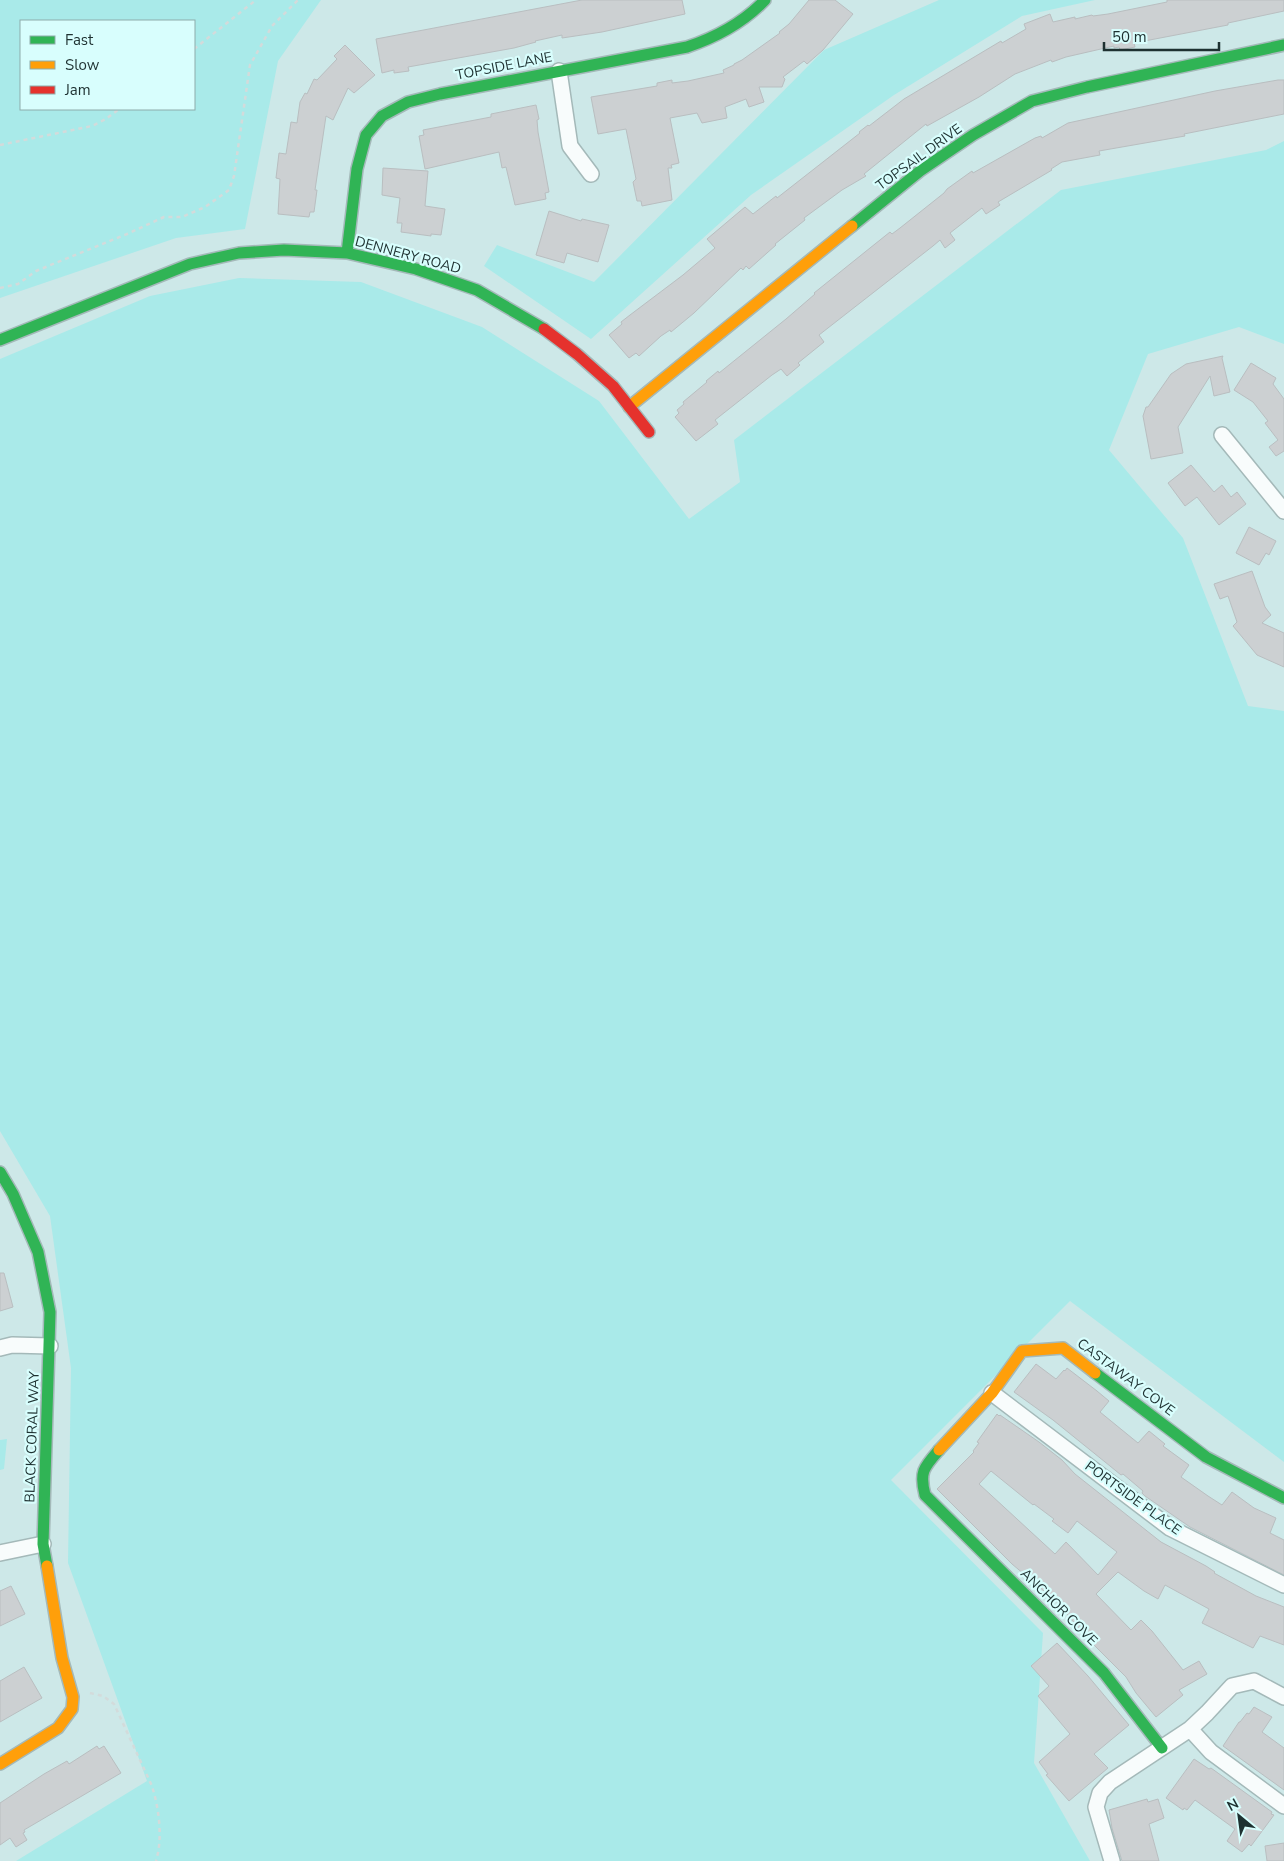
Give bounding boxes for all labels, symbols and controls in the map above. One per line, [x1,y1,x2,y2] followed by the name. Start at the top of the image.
[20,20,195,110] legend
[1104,20,1219,52] scale bar
[1112,27,1147,47] text: 50 m
[65,30,94,50] text: Fast
[454,47,554,85] street label: TOPSIDE LANE
[65,55,100,75] text: Slow
[64,80,91,100] text: Jam
[872,119,966,195] street label: TOPSAIL DRIVE
[353,232,463,278] street label: DENNERY ROAD
[1073,1334,1179,1420] street label: CASTAWAY COVE
[20,1370,44,1503] street label: BLACK CORAL WAY
[1081,1457,1185,1539] street label: PORTSIDE PLACE
[1016,1564,1102,1650] street label: ANCHOR COVE
[1214,1791,1264,1841] north arrow
[1224,1794,1242,1816] text: N

